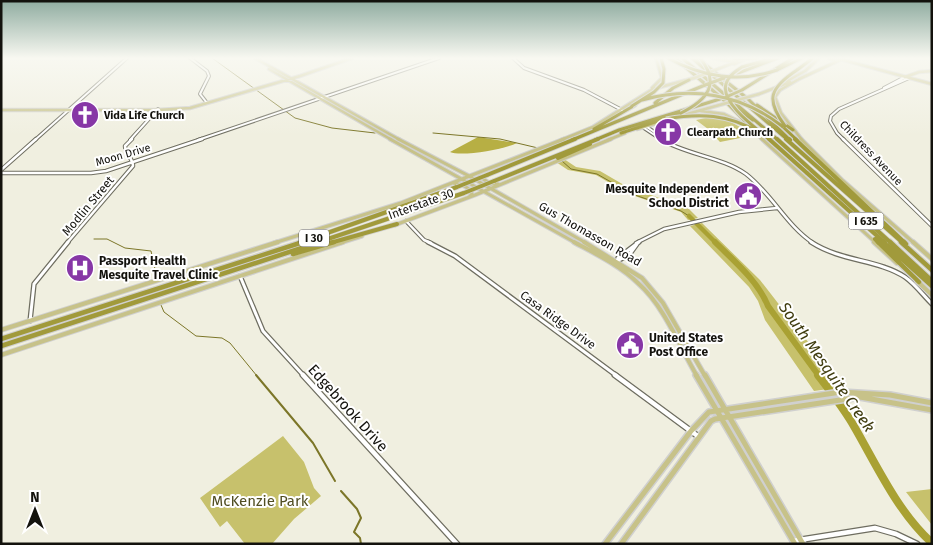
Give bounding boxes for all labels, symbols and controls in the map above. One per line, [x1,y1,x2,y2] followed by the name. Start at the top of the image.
[70,100,100,130] church icon: Vida Life Church
[103,109,184,122] place label: Vida Life Church
[653,117,683,147] church icon: Clearpath Church
[837,118,905,188] street label: Childress Avenue
[687,126,773,139] place label: Clearpath Church
[94,141,152,169] street label: Moon Drive
[59,173,117,239] street label: Modlin Street
[733,181,763,211] public building icon: Mesquite Independent School District
[605,182,729,210] place label: Mesquite Independent School District
[386,186,456,222] street label: Interstate 30
[536,199,644,269] street label: Gus Thomasson Road
[848,212,884,230] road number: I 635
[299,230,329,247] road number: I 30
[65,253,95,283] hospital icon: Passport Health Mesquite Travel Clinic
[99,254,218,282] place label: Passport Health Mesquite Travel Clinic
[518,288,598,352] street label: Casa Ridge Drive
[774,298,879,436] water label: South Mesquite Creek
[615,330,645,360] public building icon: United States Post Office
[649,331,723,359] place label: United States Post Office
[304,361,392,455] street label: Edgebrook Drive
[10,485,60,535] north arrow
[30,489,40,506] text: N
[212,492,309,510] park label: McKenzie Park

